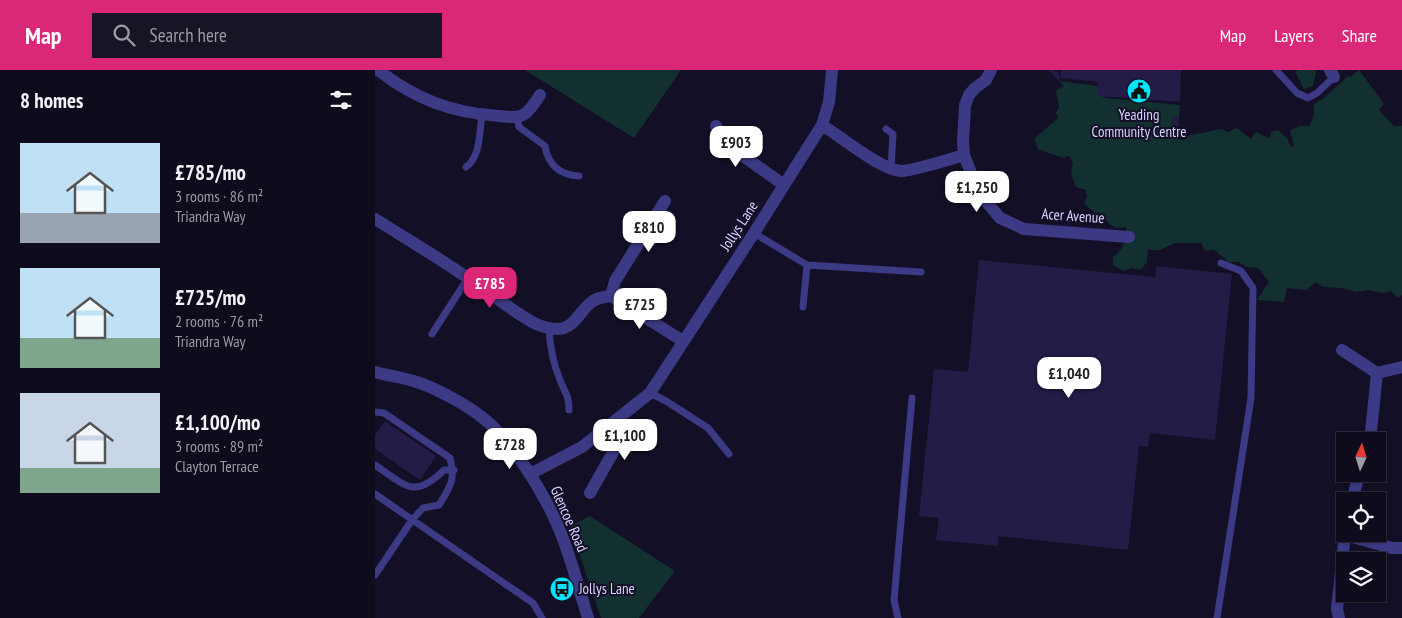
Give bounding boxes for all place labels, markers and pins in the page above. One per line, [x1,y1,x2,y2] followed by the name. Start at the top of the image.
[1126,78,1152,104] public building icon: Yeading Community Centre
[1092,105,1186,141] place label: Yeading Community Centre
[706,126,766,168] pin: £903
[936,170,1018,213] pin: £1,250
[619,210,679,253] pin: £810
[460,266,520,309] pin: £785
[610,288,670,330] pin: £725
[1028,356,1110,399] pin: £1,040
[584,418,666,461] pin: £1,100
[480,428,540,470] pin: £728
[549,576,575,602] bus stop icon: Jollys Lane
[578,579,635,598] place label: Jollys Lane

